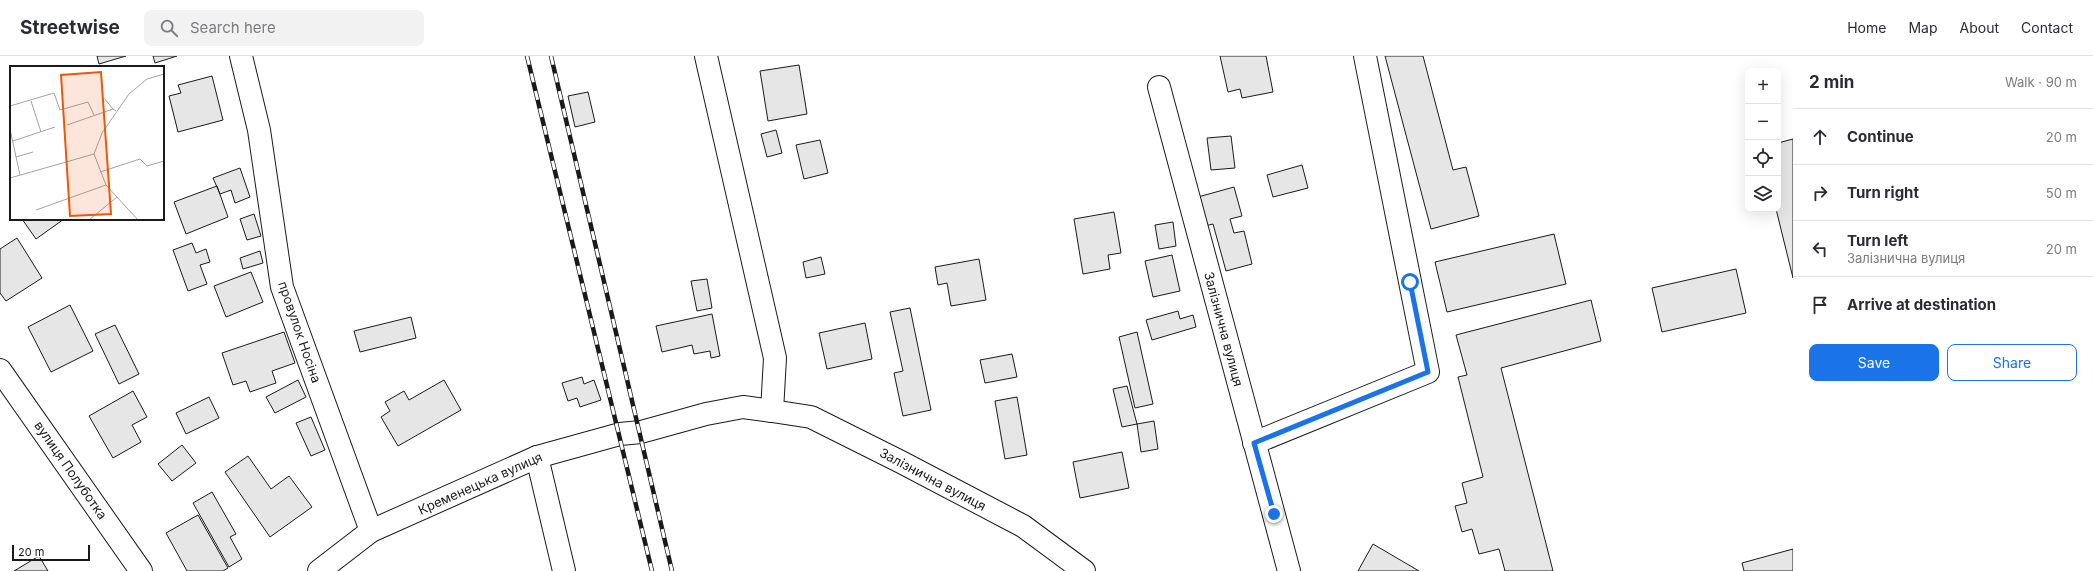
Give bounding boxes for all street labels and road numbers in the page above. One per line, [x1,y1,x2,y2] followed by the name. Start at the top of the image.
[1201,270,1247,388] street label: Залізнична вулиця
[275,279,325,385] street label: провулок Носіна
[31,418,111,522] street label: вулиця Полуботка
[877,444,989,514] street label: Залізнична вулиця
[415,448,545,518] street label: Кременецька вулиця

